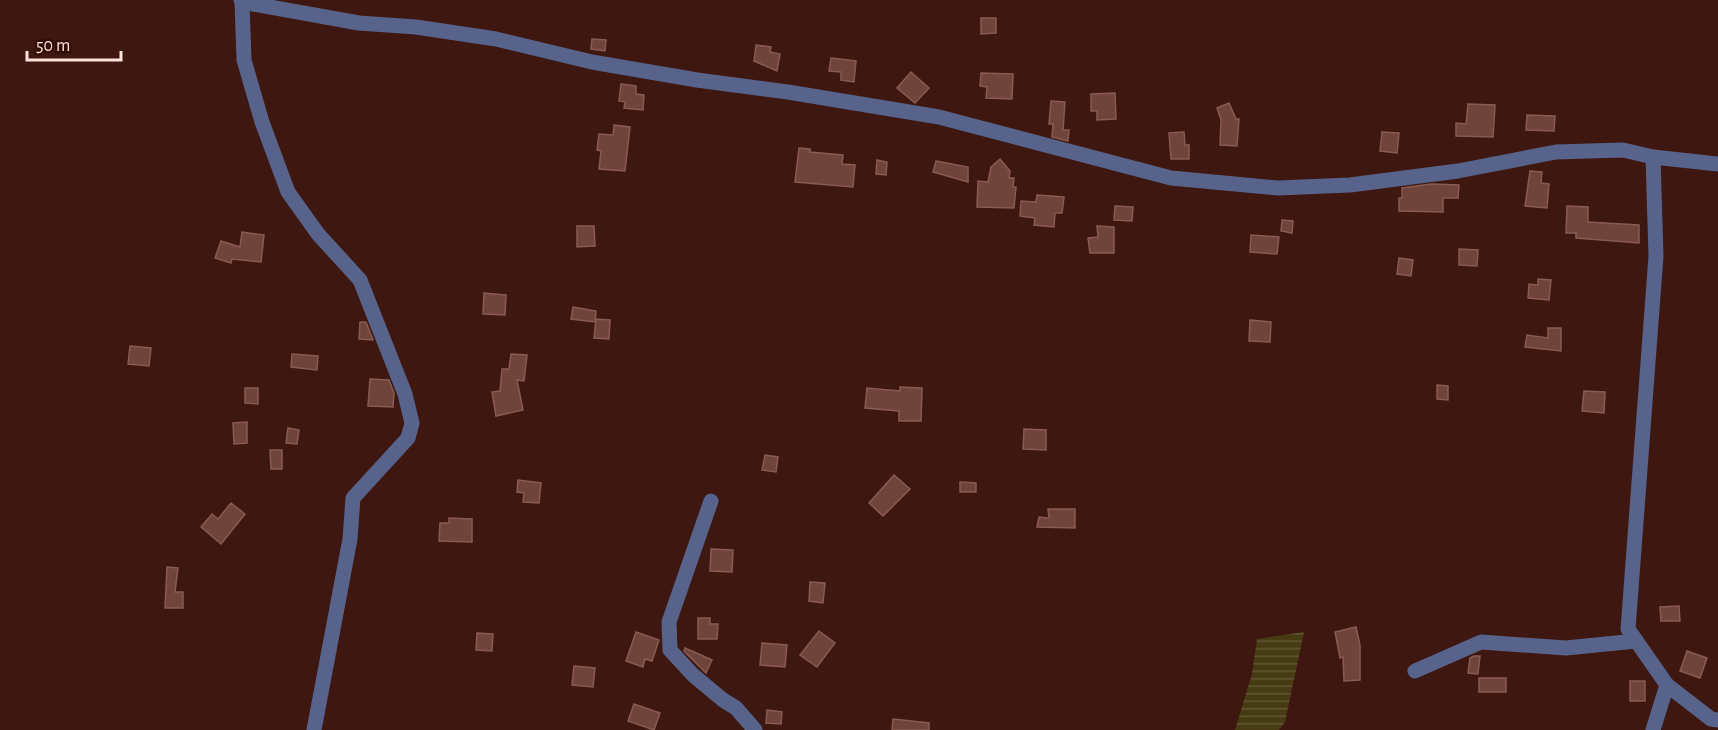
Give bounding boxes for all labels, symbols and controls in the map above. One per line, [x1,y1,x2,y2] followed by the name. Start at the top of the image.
[27,24,122,62] scale bar
[36,37,70,55] text: 50 m

